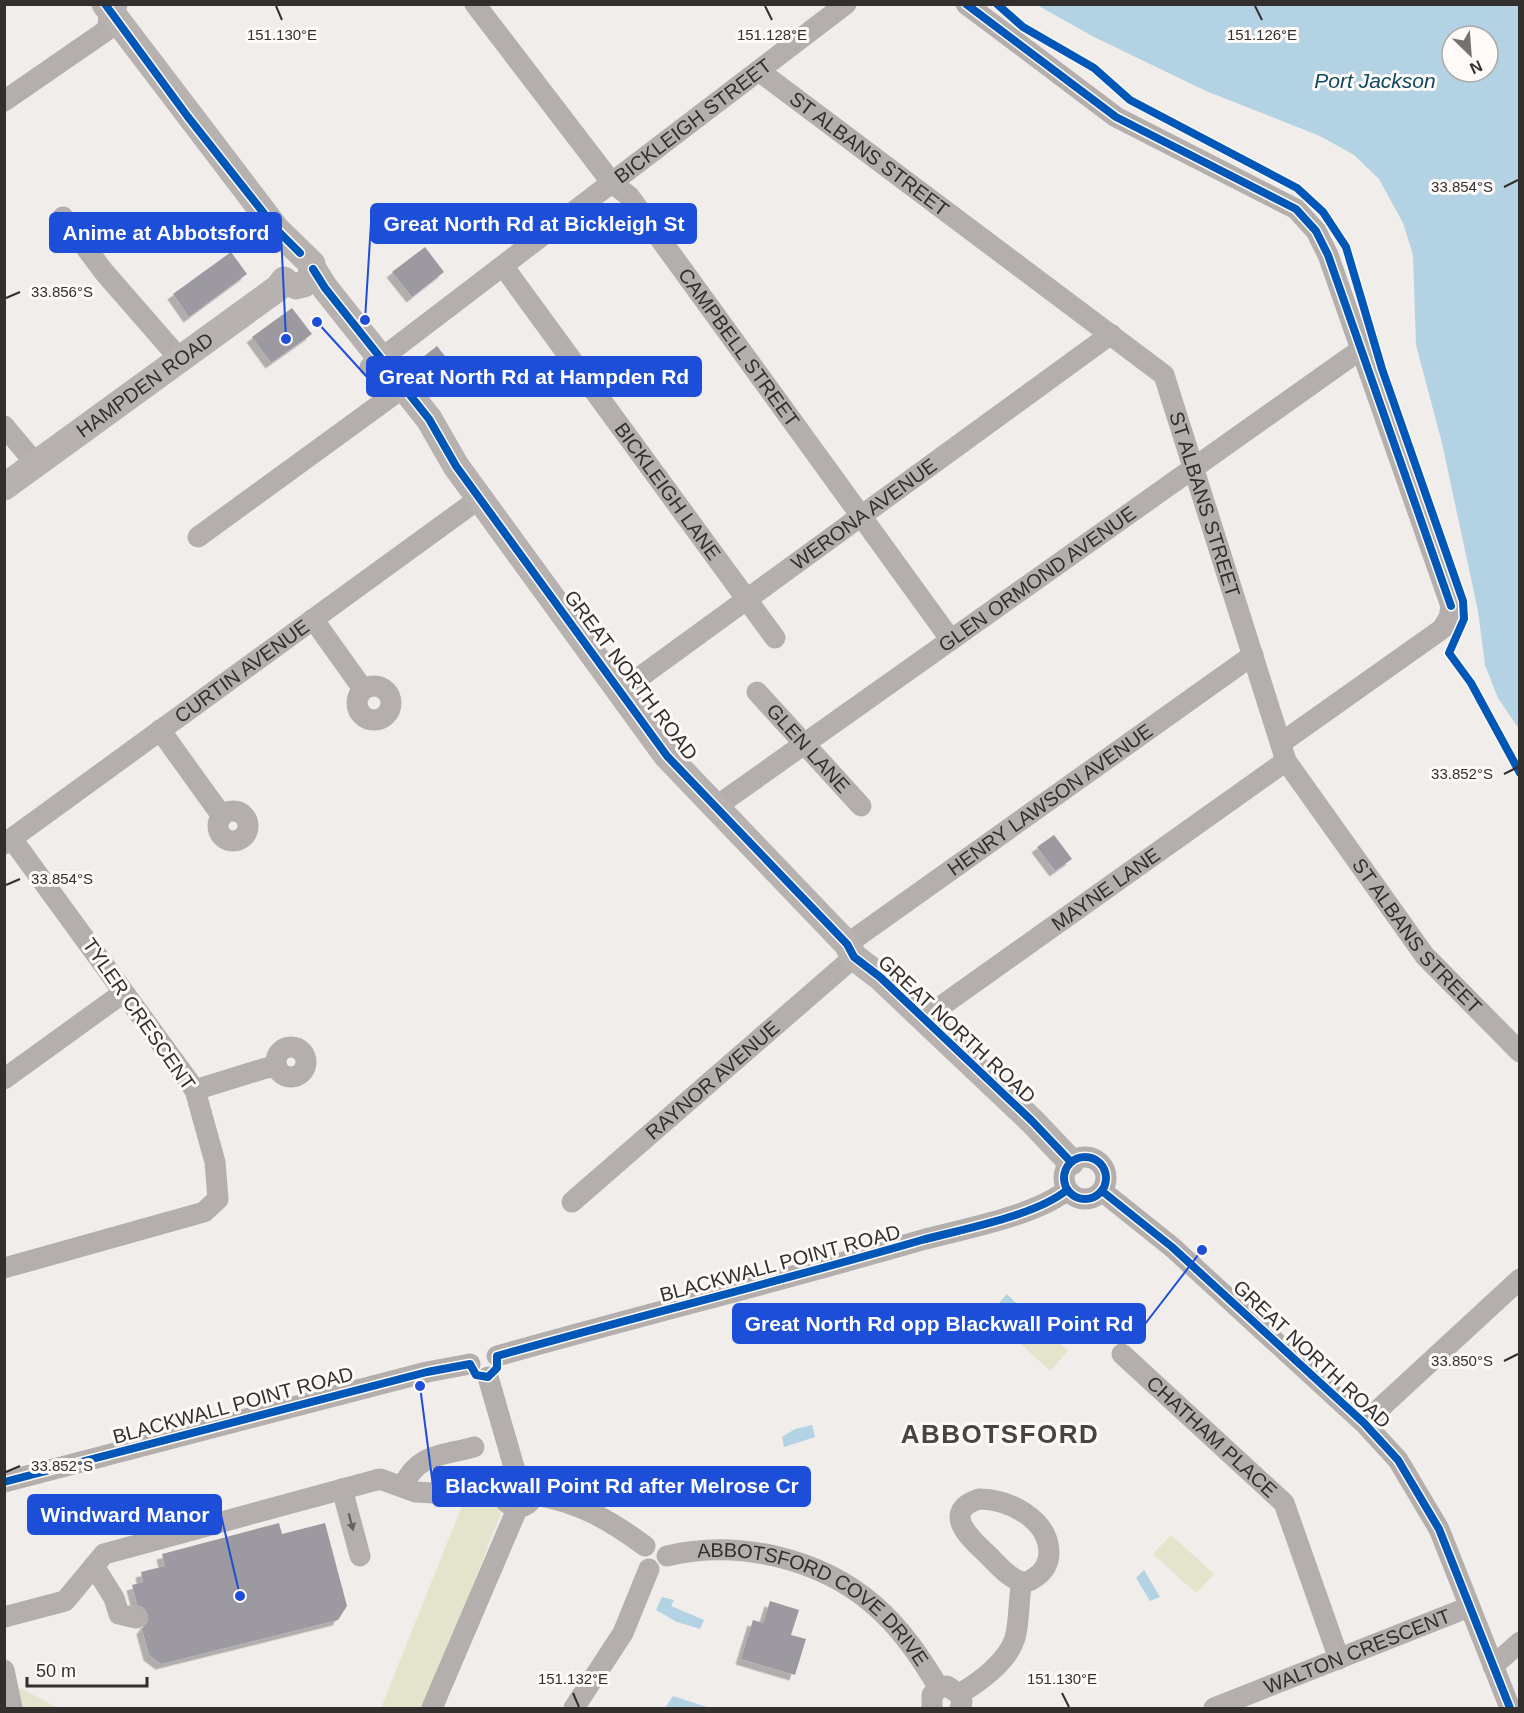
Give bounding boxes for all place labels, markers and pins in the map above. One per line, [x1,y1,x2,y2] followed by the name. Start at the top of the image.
[371,204,696,243] callout: Great North Rd at Bickleigh St
[50,213,281,252] callout: Anime at Abbotsford
[367,357,701,396] callout: Great North Rd at Hampden Rd
[733,1304,1145,1343] callout: Great North Rd opp Blackwall Point Rd
[433,1467,810,1506] callout: Blackwall Point Rd after Melrose Cr
[28,1495,221,1534] callout: Windward Manor

